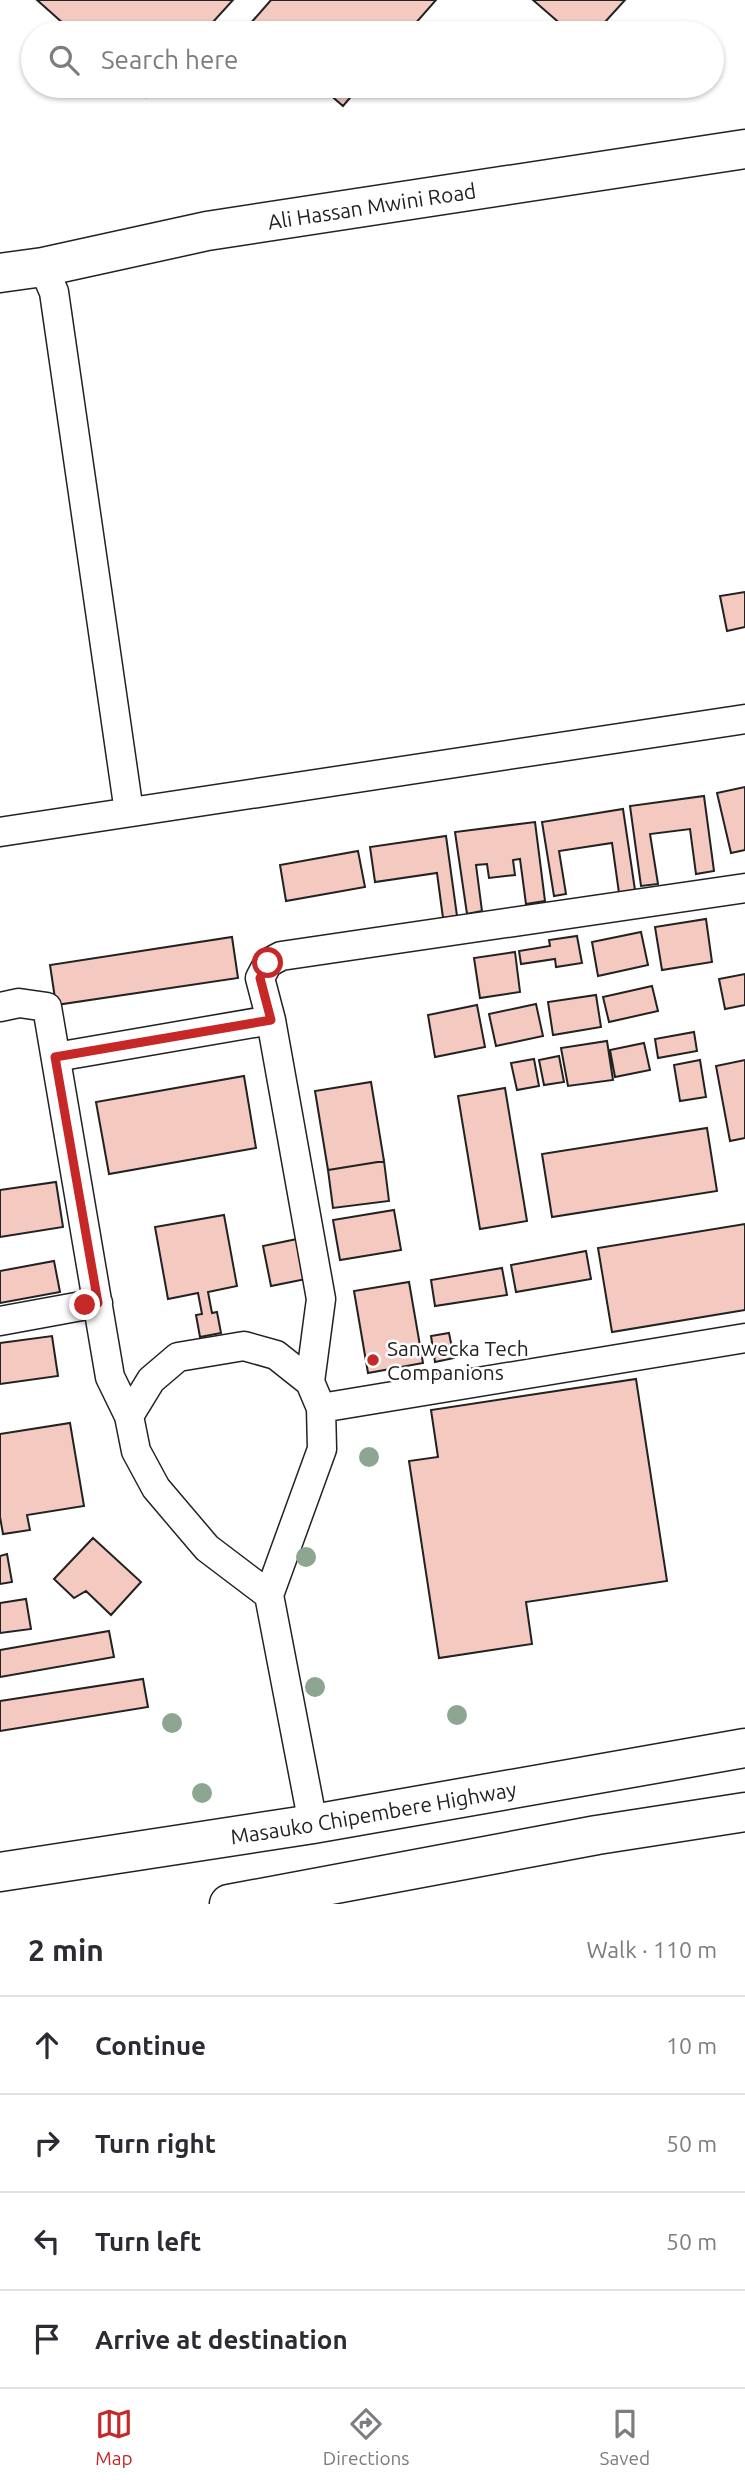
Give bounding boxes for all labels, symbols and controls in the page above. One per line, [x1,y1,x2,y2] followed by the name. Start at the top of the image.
[21,21,724,98] search box
[45,41,83,79] icon: search
[101,45,238,74] text: Search here
[266,178,478,234] street label: Ali Hassan Mwini Road
[252,947,283,978] route start
[69,1289,100,1320] route end
[387,1336,529,1384] place label: Sanwecka Tech Companions
[365,1352,381,1368] marker: Sanwecka Tech Companions
[229,1776,518,1849] street label: Masauko Chipembere Highway
[28,1933,104,1967] text: 2 min
[586,1937,717,1962] text: Walk · 110 m
[28,2026,66,2064] icon: ahead
[95,2031,206,2060] text: Continue
[666,2033,717,2058] text: 10 m
[28,2124,66,2162] icon: right
[95,2129,216,2158] text: Turn right
[666,2131,717,2156] text: 50 m
[28,2222,66,2260] icon: left
[95,2227,201,2256] text: Turn left
[666,2229,717,2254] text: 50 m
[28,2320,66,2358] icon: arrive
[95,2325,348,2354] text: Arrive at destination
[95,2405,133,2469] tab: Map
[323,2405,410,2469] tab: Directions
[599,2405,650,2469] tab: Saved

